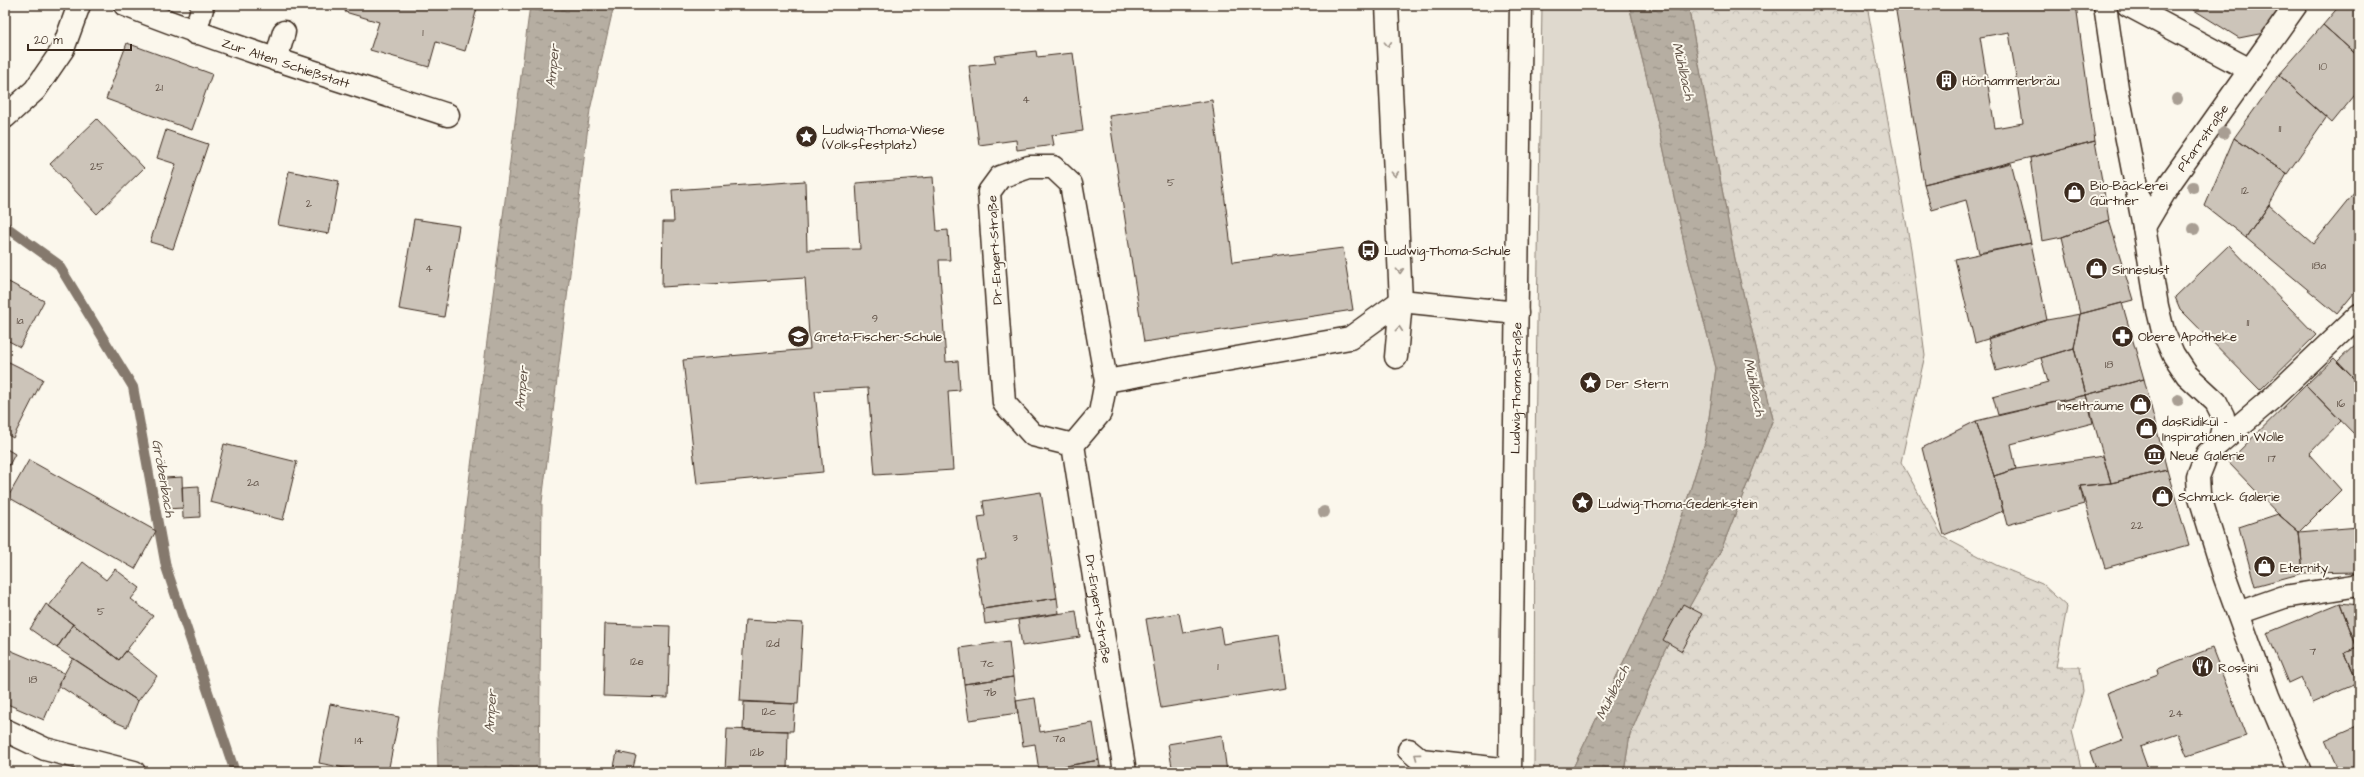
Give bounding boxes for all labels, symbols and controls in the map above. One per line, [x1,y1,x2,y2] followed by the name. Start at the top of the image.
[422,25,424,40] house number: 1
[28,26,131,52] scale bar
[34,32,63,49] text: 20 m
[219,34,353,93] street label: Zur Alten Schießstatt
[1667,40,1700,103] water label: Mühlbach
[1384,41,1393,47] one-way arrow
[541,42,565,89] water label: Amper
[2319,59,2327,74] house number: 10
[1934,67,1960,93] building icon: Hörhammerbräu
[1962,72,2060,90] place label: Hörhammerbräu
[155,80,163,95] house number: 21
[1022,92,1030,107] house number: 4
[2173,101,2233,175] street label: Pfarrstraße
[822,121,945,154] place label: Ludwig-Thoma-Wiese (Volksfestplatz)
[2279,121,2282,136] house number: 11
[793,123,819,149] place icon: Ludwig-Thoma-Wiese (Volksfestplatz)
[90,159,104,174] house number: 25
[1391,171,1399,177] one-way arrow
[1167,175,1175,190] house number: 5
[2090,177,2168,210] place label: Bio-Bäckerei Gürtner
[2062,179,2088,205] shop icon: Bio-Bäckerei Gürtner
[2241,183,2250,198] house number: 12
[983,195,1008,305] street label: Dr.-Engert-Straße
[306,196,313,211] house number: 2
[1356,237,1382,263] bus stop icon: Ludwig-Thoma-Schule
[1384,242,1511,261] place label: Ludwig-Thoma-Schule
[2083,256,2109,282] shop icon: Sinneslust
[2312,258,2326,273] house number: 18a
[425,261,433,276] house number: 4
[2112,261,2170,279] place label: Sinneslust
[1396,268,1404,274] one-way arrow
[872,311,878,326] house number: 9
[16,313,24,328] house number: 1a
[2247,315,2250,330] house number: 11
[1507,322,1526,454] street label: Ludwig-Thoma-Straße
[786,323,812,349] school or university icon: Greta-Fischer-Schule
[2110,323,2136,349] pharmacy icon: Obere Apotheke
[1394,326,1403,332] one-way arrow
[814,328,942,346] place label: Greta-Fischer-Schule
[2138,328,2237,346] place label: Obere Apotheke
[1738,356,1770,419] water label: Mühlbach
[2105,357,2113,372] house number: 18
[510,364,534,411] water label: Amper
[1577,370,1603,396] place icon: Der Stern
[1606,375,1669,393] place label: Der Stern
[2127,392,2153,418] shop icon: Inselträume
[2337,396,2345,411] house number: 16
[2057,397,2124,415] place label: Inselträume
[2162,413,2284,446] place label: dasRidikül - Inspirationen in Wolle
[2134,415,2160,441] shop icon: dasRidikül - Inspirationen in Wolle
[146,438,180,520] water label: Gröbenbach
[2141,442,2167,468] museum icon: Neue Galerie
[2170,447,2245,465] place label: Neue Galerie
[2268,451,2276,466] house number: 17
[247,475,259,490] house number: 2a
[2149,483,2175,509] shop icon: Schmuck Galerie
[2178,488,2280,506] place label: Schmuck Galerie
[1569,490,1595,516] place icon: Ludwig-Thoma-Gedenkstein
[1598,495,1758,514] place label: Ludwig-Thoma-Gedenkstein
[2131,518,2144,533] house number: 22
[1012,530,1018,545] house number: 3
[1081,554,1116,665] street label: Dr.-Engert-Straße
[2252,554,2278,580] shop icon: Eternity
[2280,559,2328,578] place label: Eternity
[97,604,105,619] house number: 5
[766,636,780,651] house number: 12d
[2310,644,2317,659] house number: 7
[630,654,644,669] house number: 12e
[2189,654,2215,680] restaurant icon: Rossini
[980,656,994,671] house number: 7c
[1217,659,1219,674] house number: 1
[2218,659,2258,677] place label: Rossini
[1591,661,1635,723] water label: Mühlbach
[29,672,37,687] house number: 18
[984,685,996,700] house number: 7b
[480,688,503,733] water label: Amper
[762,704,776,719] house number: 12c
[2169,706,2183,721] house number: 24
[1053,731,1066,746] house number: 7a
[355,733,364,748] house number: 14
[750,745,764,760] house number: 12b
[1415,754,1422,761] one-way arrow

